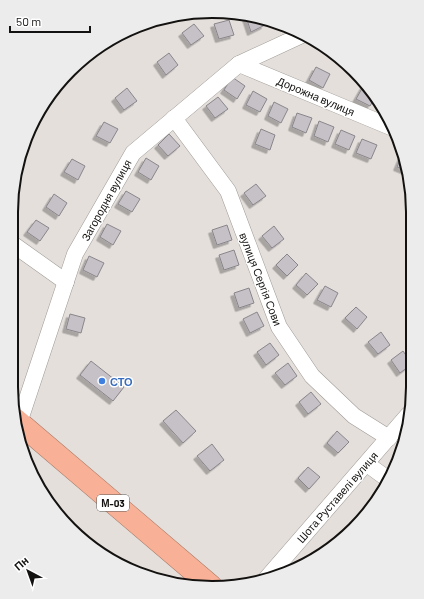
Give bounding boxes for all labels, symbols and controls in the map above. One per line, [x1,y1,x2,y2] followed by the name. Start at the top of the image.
[10,8,90,34] scale bar
[16,14,41,28] text: 50 m
[275,74,357,118] street label: Дорожна вулиця
[78,157,134,243] street label: Загородня вулиця
[237,231,285,327] street label: вулиця Сергія Сови
[110,375,133,388] place label: СТО
[97,376,107,386] marker: СТО
[294,449,380,545] street label: Шота Руставелі вулиця
[97,495,129,511] road number: М-03
[8,551,48,591] north arrow
[11,553,31,573] text: Пн

